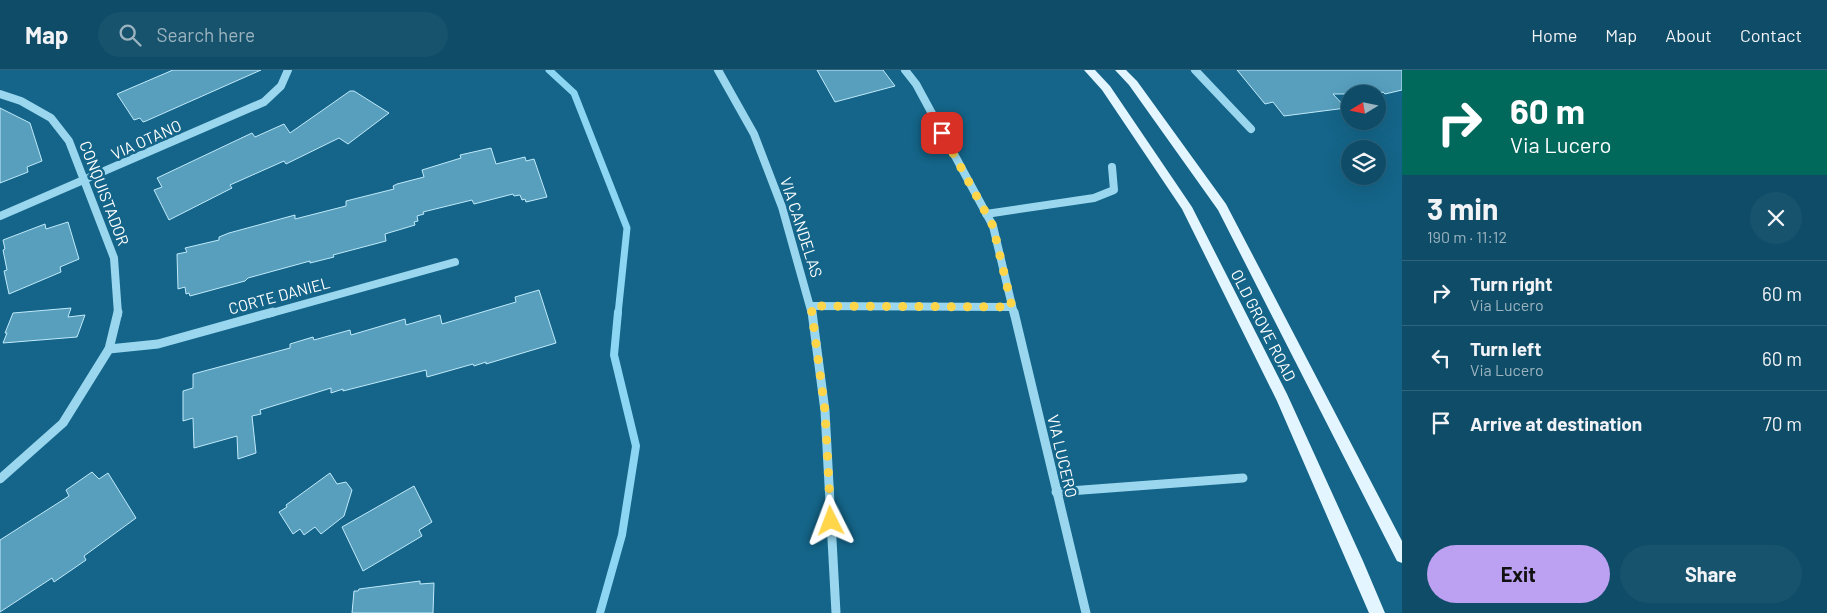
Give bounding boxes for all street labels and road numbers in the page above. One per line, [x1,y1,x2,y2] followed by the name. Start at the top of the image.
[108,115,184,163] street label: VIA OTANO
[76,138,134,248] street label: CONQUISTADOR
[777,174,827,280] street label: VIA CANDELAS
[1228,266,1300,384] street label: OLD GROVE ROAD
[226,272,332,318] street label: CORTE DANIEL
[1044,413,1082,499] street label: VIA LUCERO

